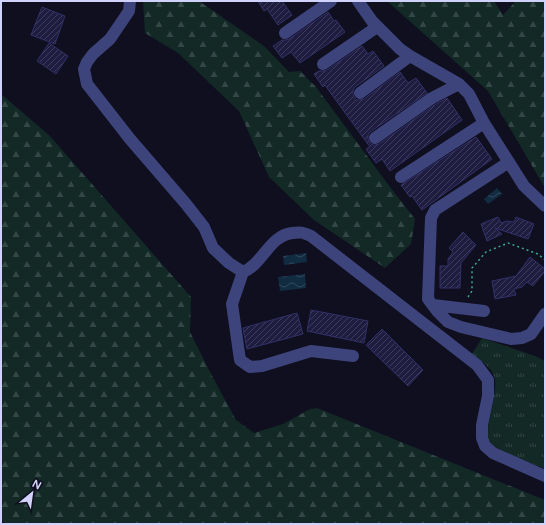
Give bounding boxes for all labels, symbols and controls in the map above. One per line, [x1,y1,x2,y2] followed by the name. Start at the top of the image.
[12,473,52,513] north arrow
[30,477,43,492] text: N

